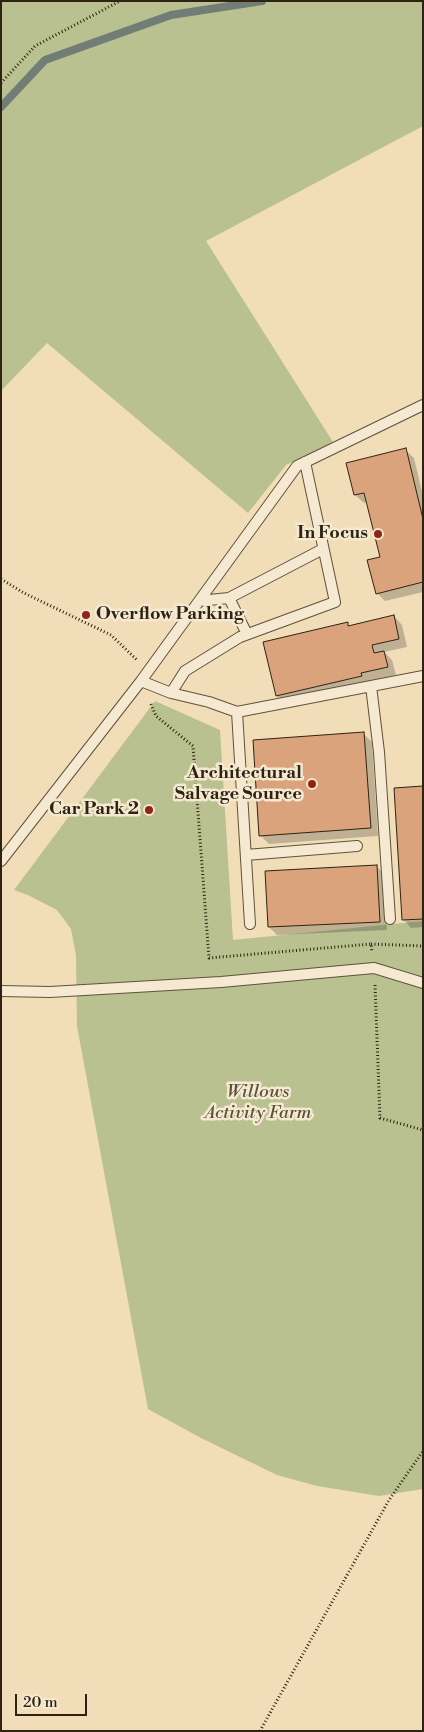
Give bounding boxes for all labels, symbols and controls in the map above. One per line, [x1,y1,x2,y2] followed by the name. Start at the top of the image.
[297,523,368,545] place label: In Focus
[372,528,384,540] marker: In Focus
[96,604,244,626] place label: Overflow Parking
[80,609,92,621] marker: Overflow Parking
[175,763,302,806] place label: Architectural Salvage Source
[306,778,318,790] marker: Architectural Salvage Source
[49,799,139,821] place label: Car Park 2
[143,804,155,816] marker: Car Park 2
[205,1082,311,1124] park label: Willows Activity Farm
[18,1684,90,1716] scale bar
[23,1693,58,1712] text: 20 m

